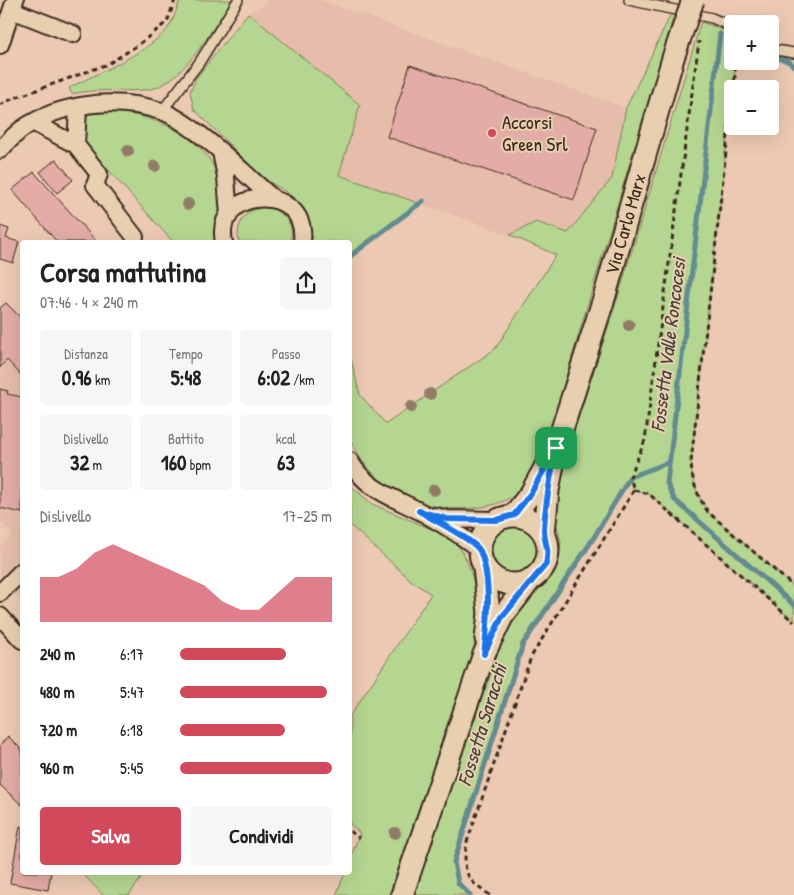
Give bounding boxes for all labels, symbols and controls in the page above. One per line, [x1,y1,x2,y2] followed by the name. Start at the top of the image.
[724,15,779,135] map controls
[724,15,779,70] button: +
[724,80,779,135] button: −
[502,109,569,157] place label: Accorsi Green Srl
[486,127,498,139] marker: Accorsi Green Srl
[598,171,652,277] street label: Via Carlo Marx
[40,253,206,291] text: Corsa mattutina
[643,254,692,434] water label: Fossetta Valle Roncocesi
[280,257,332,309] button: share
[40,291,138,313] text: 07:46 · 4 × 240 m
[64,344,108,363] text: Distanza
[169,344,203,363] text: Tempo
[272,344,300,363] text: Passo
[62,363,92,392] text: 0.96
[171,363,201,392] text: 5:48
[258,363,290,392] text: 6:02
[92,370,110,389] text: km
[290,370,314,389] text: /km
[535,427,577,469] pin
[64,429,108,448] text: Dislivello
[168,429,204,448] text: Battito
[276,429,296,448] text: kcal
[542,434,570,462] icon: arrive
[70,448,89,477] text: 32
[161,448,186,477] text: 160
[277,448,295,477] text: 63
[89,455,102,474] text: m
[186,455,211,474] text: bpm
[40,505,91,527] text: Dislivello
[283,505,332,527] text: 17–25 m
[40,643,75,665] text: 240 m
[120,643,144,665] text: 6:17
[450,658,514,789] water label: Fossetta Saracchi
[40,681,75,703] text: 480 m
[120,681,144,703] text: 5:47
[40,719,77,741] text: 720 m
[120,719,143,741] text: 6:18
[40,757,74,779] text: 960 m
[120,757,143,779] text: 5:45
[40,807,181,865] button: Salva
[191,807,332,865] button: Condividi

